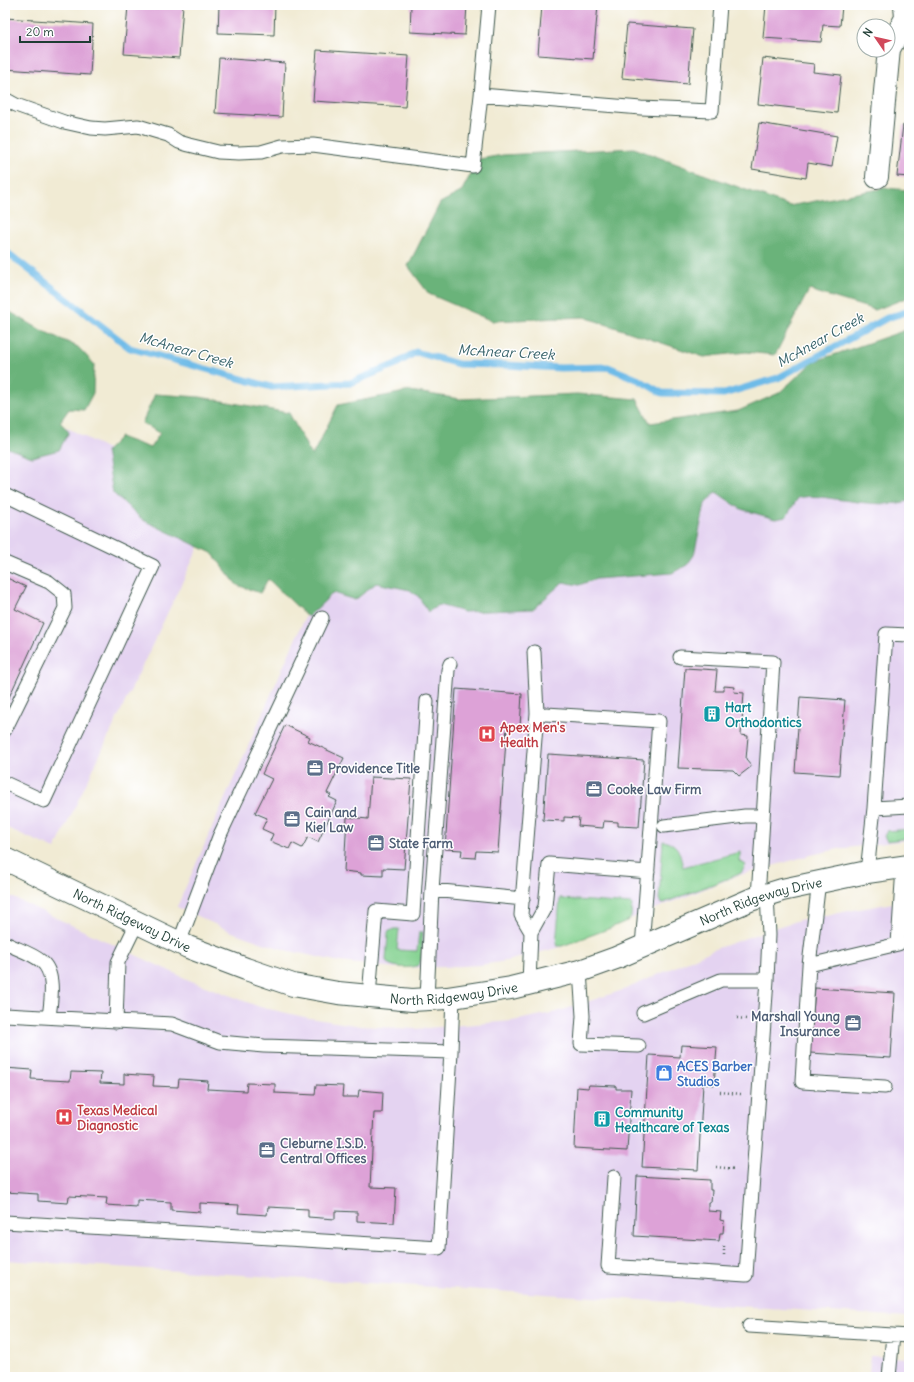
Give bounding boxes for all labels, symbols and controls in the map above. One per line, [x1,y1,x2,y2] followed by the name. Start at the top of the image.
[20,18,90,44] scale bar
[856,18,896,58] north arrow
[26,24,54,39] text: 20 m
[860,25,876,39] text: N
[773,308,867,371] water label: McAnear Creek
[137,328,236,372] water label: McAnear Creek
[457,340,556,364] water label: McAnear Creek
[725,699,802,731] place label: Hart Orthodontics
[702,704,722,724] building icon: Hart Orthodontics
[500,719,566,751] place label: Apex Men's Health
[477,724,497,744] hospital icon: Apex Men's Health
[305,758,325,778] office icon: Providence Title
[328,760,420,777] place label: Providence Title
[584,779,604,799] office icon: Cooke Law Firm
[607,781,702,798] place label: Cooke Law Firm
[305,804,357,836] place label: Cain and Kiel Law
[282,809,302,829] office icon: Cain and Kiel Law
[366,833,386,853] office icon: State Farm
[389,835,454,852] place label: State Farm
[697,873,824,929] street label: North Ridgeway Drive
[70,885,194,956] street label: North Ridgeway Drive
[389,978,519,1009] street label: North Ridgeway Drive
[751,1008,840,1040] place label: Marshall Young Insurance
[843,1013,863,1033] office icon: Marshall Young Insurance
[677,1058,753,1090] place label: ACES Barber Studios
[654,1063,674,1083] shop icon: ACES Barber Studios
[77,1102,157,1134] place label: Texas Medical Diagnostic
[615,1104,730,1136] place label: Community Healthcare of Texas
[54,1107,74,1127] hospital icon: Texas Medical Diagnostic
[592,1109,612,1129] building icon: Community Healthcare of Texas
[280,1135,366,1167] place label: Cleburne I.S.D. Central Offices
[257,1140,277,1160] office icon: Cleburne I.S.D. Central Offices

